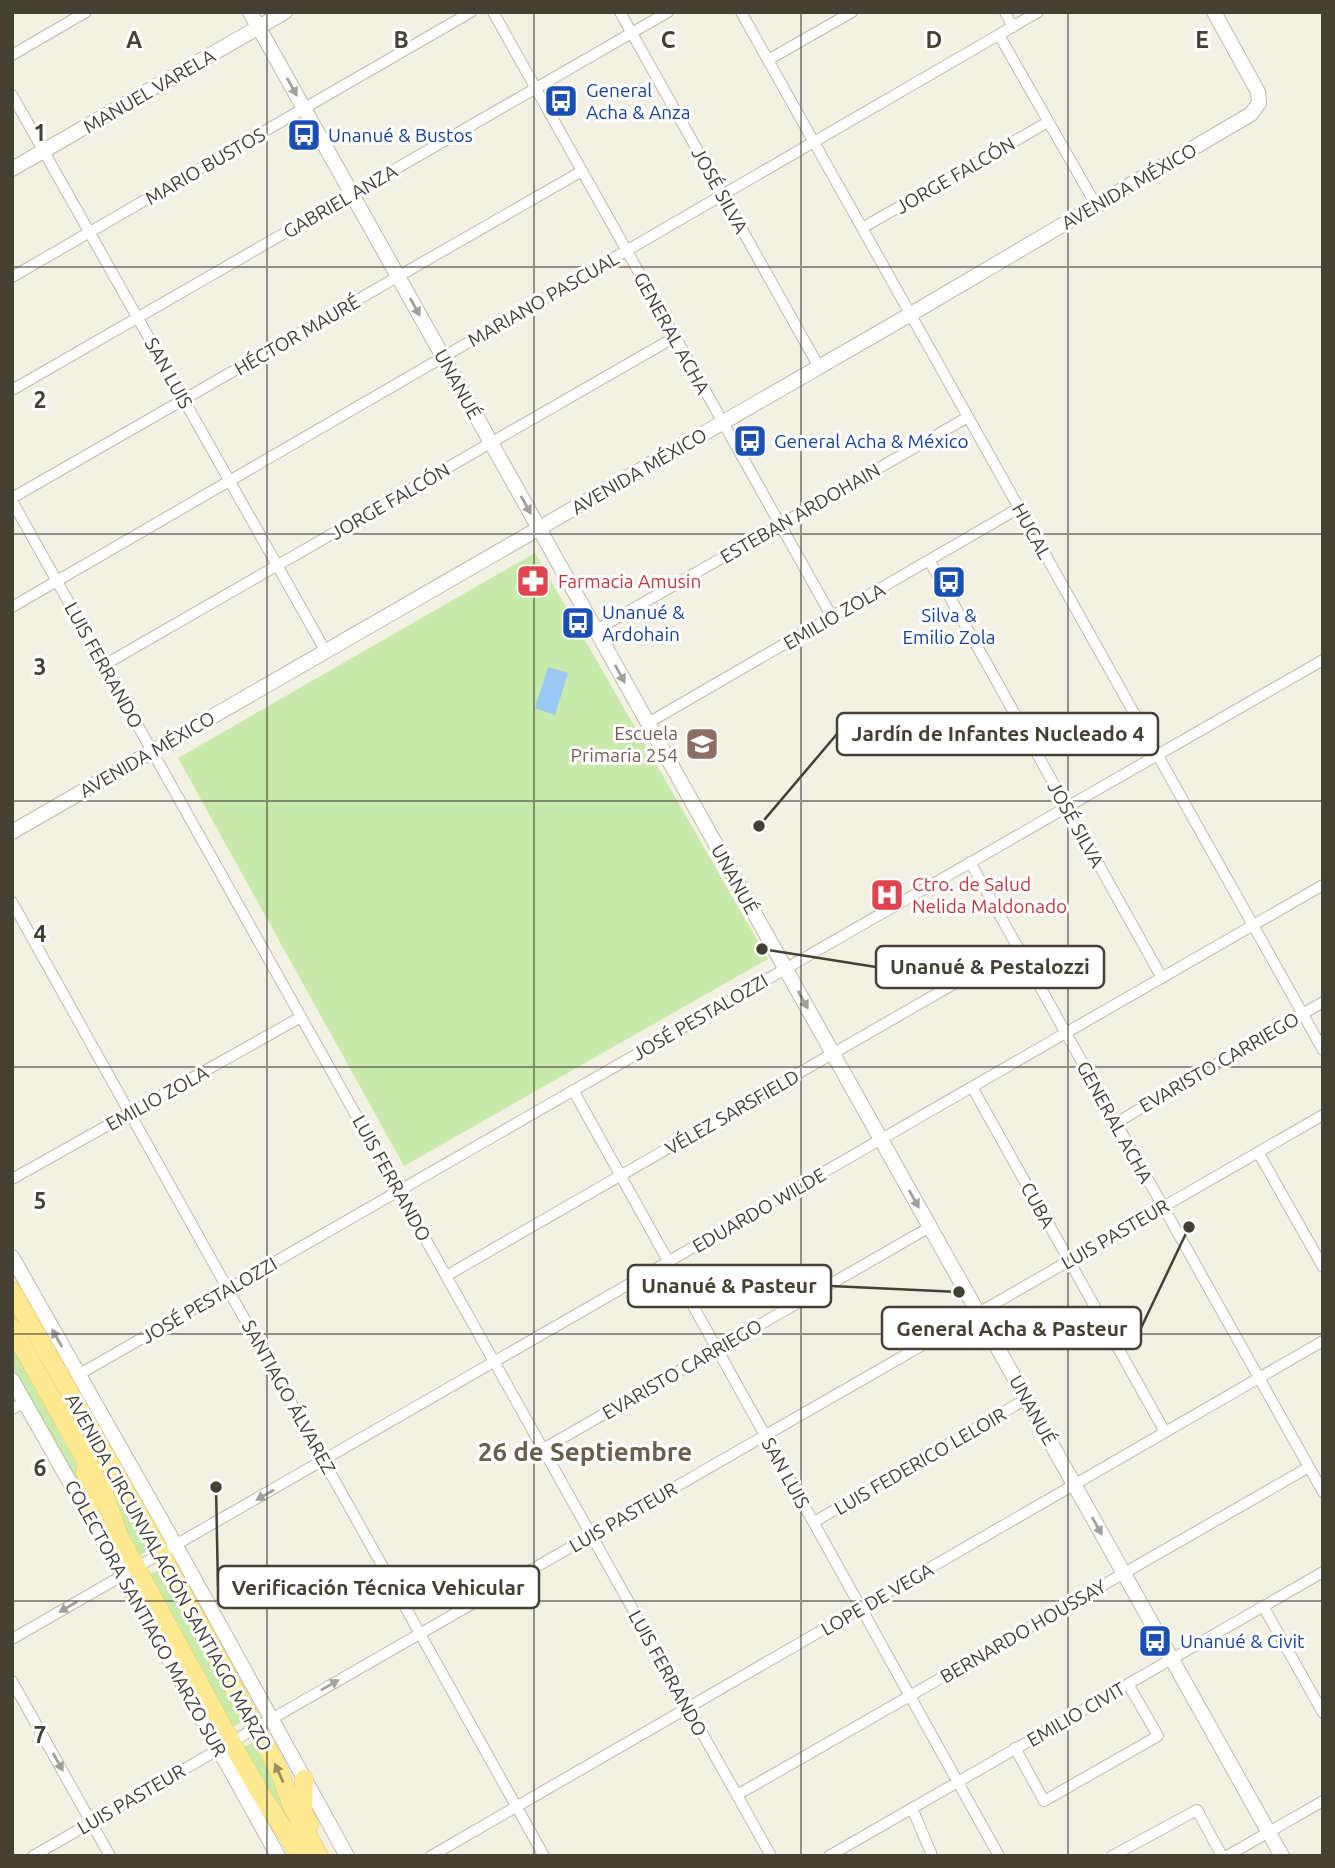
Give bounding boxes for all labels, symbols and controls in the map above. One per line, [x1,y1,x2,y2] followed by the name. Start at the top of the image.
[126,27,142,52] text: A
[393,27,409,52] text: B
[661,27,676,52] text: C
[926,27,942,52] text: D
[1195,27,1209,52] text: E
[79,44,219,138] street label: MANUEL VARELA
[286,77,298,97] one-way arrow
[586,79,691,123] place label: General Acha & Anza
[542,82,580,120] bus stop icon: General Acha & Anza
[285,116,323,154] bus stop icon: Unanué & Bustos
[34,120,46,145] text: 1
[141,123,269,209] street label: MARIO BUSTOS
[328,124,473,146] place label: Unanué & Bustos
[892,132,1018,218] street label: JORGE FALCÓN
[1058,138,1200,234] street label: AVENIDA MÉXICO
[687,143,753,238] street label: JOSÉ SILVA
[279,159,401,242] street label: GABRIEL ANZA
[464,247,623,351] street label: MARIANO PASCUAL
[629,268,715,398] street label: GENERAL ACHA
[230,290,364,380] street label: HÉCTOR MAURÉ
[409,297,421,317] one-way arrow
[141,334,197,412] street label: SAN LUIS
[430,345,486,423] street label: UNANUÉ
[34,387,46,412] text: 2
[731,422,769,460] bus stop icon: General Acha & México
[568,423,710,519] street label: AVENIDA MÉXICO
[774,430,969,452] place label: General Acha & México
[327,458,453,544] street label: JORGE FALCÓN
[716,458,884,568] street label: ESTEBAN ARDOHAIN
[520,496,532,515] one-way arrow
[1008,499,1056,563] street label: HUCAL
[514,562,552,600] pharmacy icon: Farmacia Amusin
[930,563,968,601] bus stop icon: Silva & Emilio Zola
[558,570,701,592] place label: Farmacia Amusin
[779,578,889,654] street label: EMILIO ZOLA
[60,598,148,732] street label: LUIS FERRANDO
[602,601,685,645] place label: Unanué & Ardohain
[559,604,597,642] bus stop icon: Unanué & Ardohain
[902,604,996,648] place label: Silva & Emilio Zola
[34,654,46,679] text: 3
[614,664,626,683] one-way arrow
[76,706,218,802] street label: AVENIDA MÉXICO
[837,713,1158,755] callout: Jardín de Infantes Nucleado 4
[852,721,1145,745] text: Jardín de Infantes Nucleado 4
[571,722,678,766] place label: Escuela Primaria 254
[683,725,721,763] school or university icon: Escuela Primaria 254
[1043,777,1109,872] street label: JOSÉ SILVA
[707,840,763,918] street label: UNANUÉ
[912,873,1067,917] place label: Ctro. de Salud Nelida Maldonado
[868,876,906,914] hospital icon: Ctro. de Salud Nelida Maldonado
[34,921,47,946] text: 4
[876,946,1104,988] callout: Unanué & Pestalozzi
[890,954,1090,978] text: Unanué & Pestalozzi
[628,969,772,1065] street label: JOSÉ PESTALOZZI
[797,991,809,1010] one-way arrow
[1135,1007,1303,1117] street label: EVARISTO CARRIEGO
[1072,1057,1158,1187] street label: GENERAL ACHA
[102,1061,213,1135] street label: EMILIO ZOLA
[661,1065,803,1159] street label: VÉLEZ SARSFIELD
[348,1111,436,1245] street label: LUIS FERRANDO
[689,1163,829,1257] street label: EDUARDO WILDE
[1016,1178,1060,1232] street label: CUBA
[34,1188,46,1213] text: 5
[908,1189,920,1209] one-way arrow
[1057,1194,1173,1274] street label: LUIS PASTEUR
[137,1252,281,1348] street label: JOSÉ PESTALOZZI
[628,1265,831,1307] callout: Unanué & Pasteur
[641,1273,817,1297] text: Unanué & Pasteur
[882,1307,1141,1349] callout: General Acha & Pasteur
[598,1314,766,1424] street label: EVARISTO CARRIEGO
[238,1316,340,1478] street label: SANTIAGO ÁLVAREZ
[896,1316,1128,1340] text: General Acha & Pasteur
[52,1327,64,1347] one-way arrow
[1005,1371,1061,1449] street label: UNANUÉ
[61,1389,277,1755] street label: AVENIDA CIRCUNVALACIÓN SANTIAGO MARZO
[830,1403,1010,1519] street label: LUIS FEDERICO LELOIR
[758,1434,814,1512] street label: SAN LUIS
[478,1437,692,1466] district label: 26 de Septiembre
[34,1455,47,1480] text: 6
[61,1476,232,1760] street label: COLECTORA SANTIAGO MARZO SUR
[565,1477,681,1557] street label: LUIS PASTEUR
[255,1489,275,1501] one-way arrow
[1091,1516,1103,1535] one-way arrow
[817,1558,938,1640] street label: LOPE DE VEGA
[218,1566,539,1608] callout: Verificación Técnica Vehicular
[231,1575,525,1599] text: Verificación Técnica Vehicular
[936,1575,1110,1687] street label: BERNARDO HOUSSAY
[58,1601,77,1614] one-way arrow
[624,1606,712,1740] street label: LUIS FERRANDO
[1136,1622,1174,1660] bus stop icon: Unanué & Civit
[1180,1630,1305,1652] place label: Unanué & Civit
[1023,1677,1129,1751] street label: EMILIO CIVIT
[320,1679,340,1691] one-way arrow
[34,1722,46,1747] text: 7
[52,1752,64,1771] one-way arrow
[73,1759,189,1839] street label: LUIS PASTEUR
[273,1762,284,1783] one-way arrow

